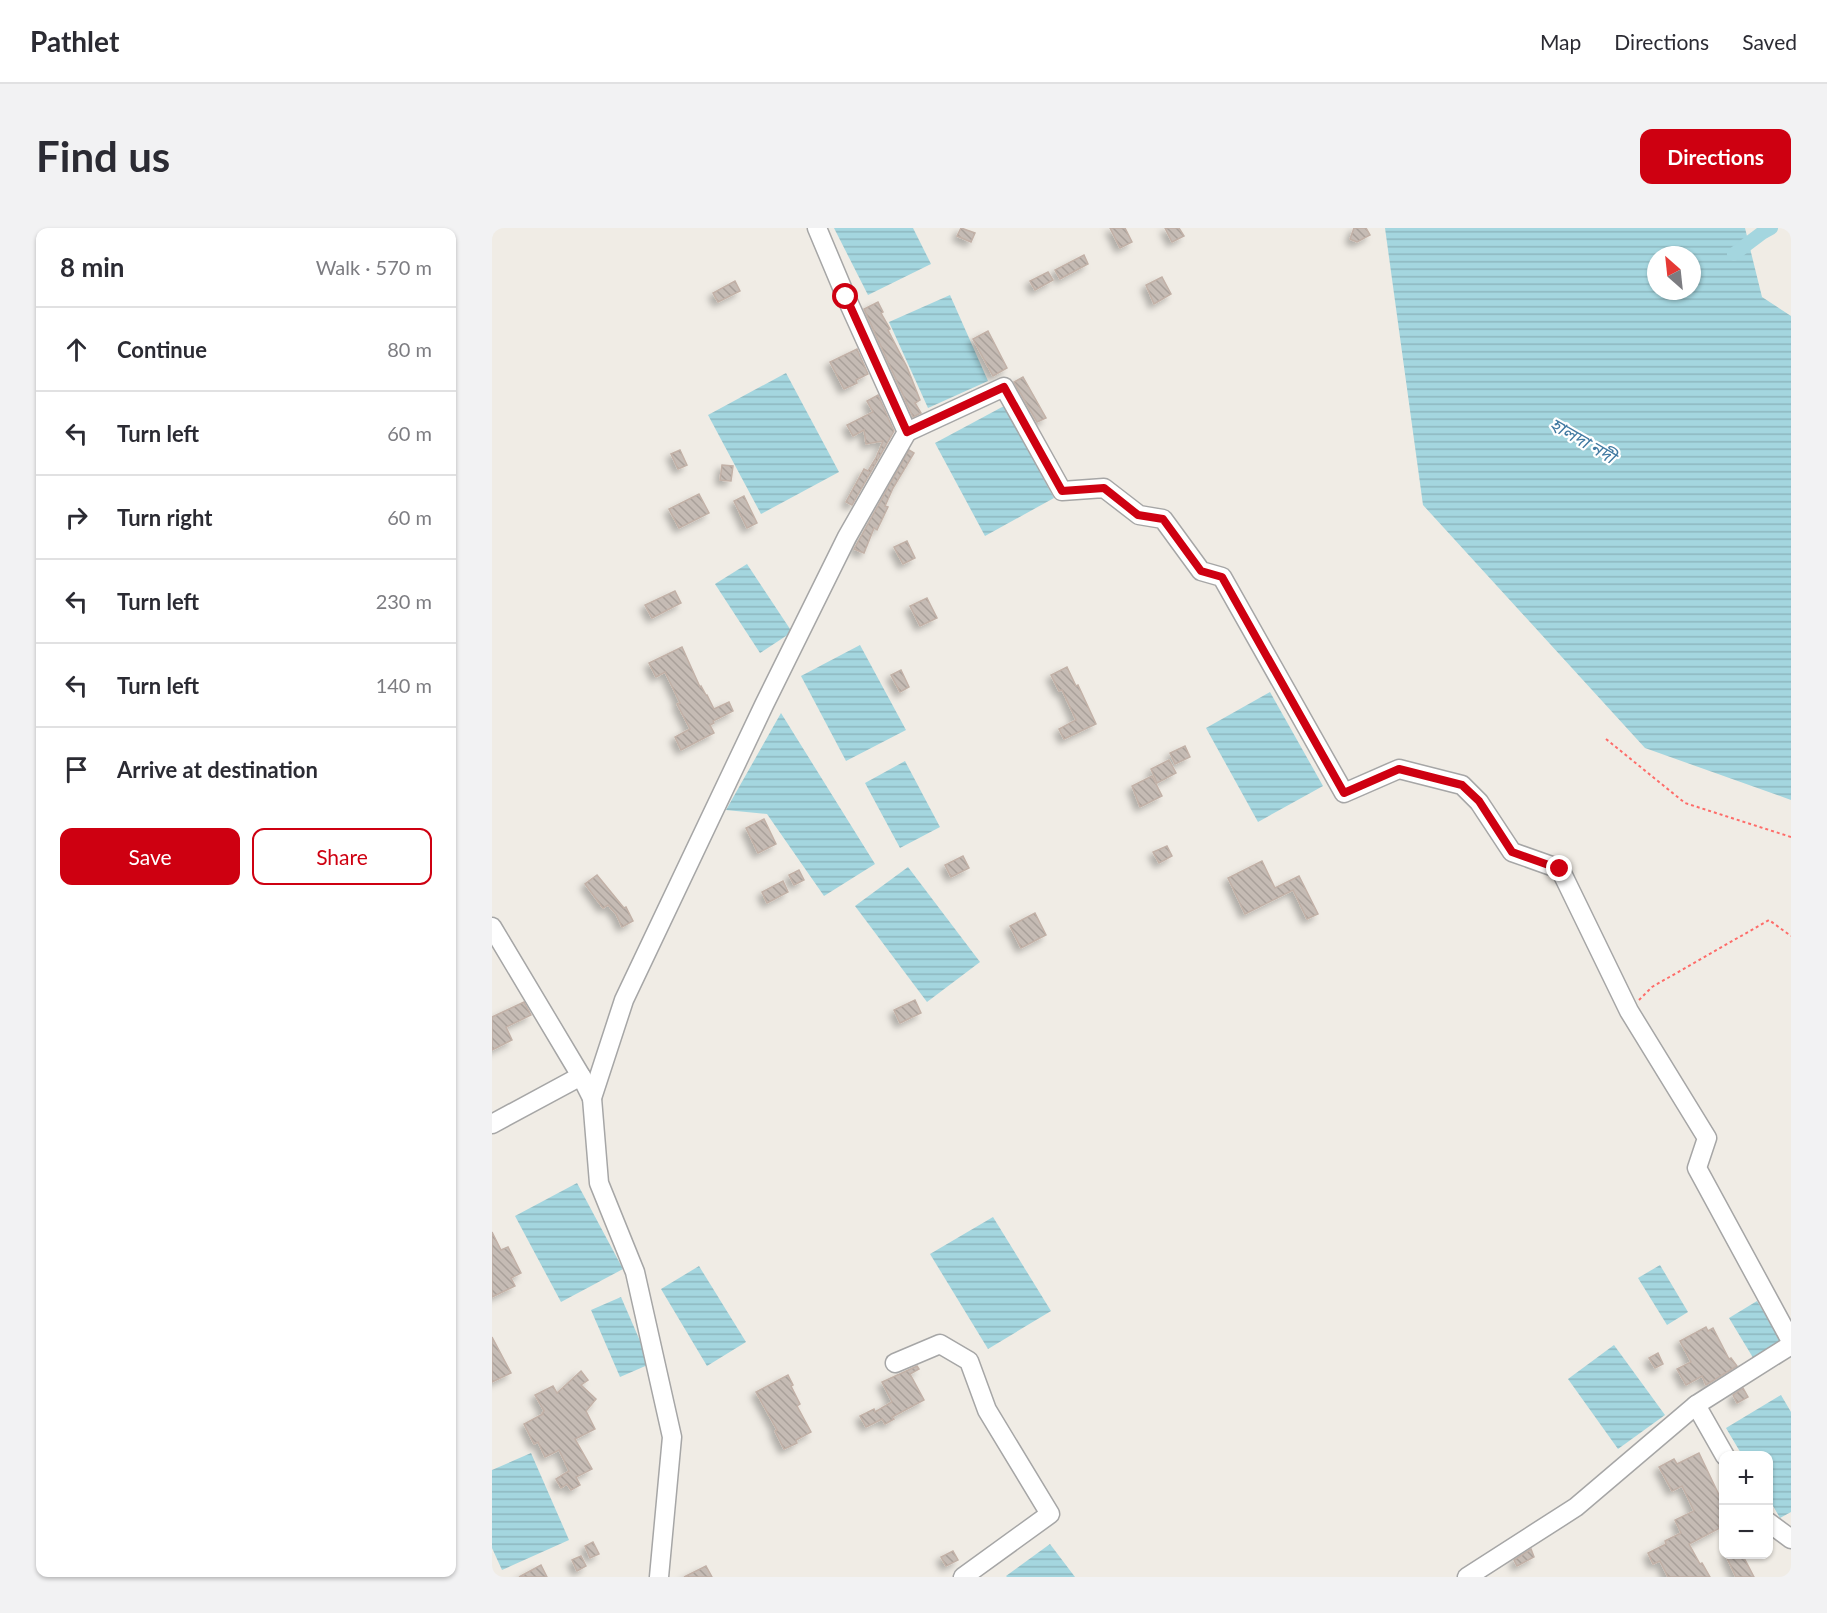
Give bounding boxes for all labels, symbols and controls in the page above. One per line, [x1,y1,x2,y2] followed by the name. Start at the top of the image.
[30,24,119,58] text: Pathlet
[1540,29,1581,54] text: Map
[1614,29,1709,54] text: Directions
[1742,29,1797,54] text: Saved
[1640,129,1791,184] button: Directions
[36,131,170,181] text: Find us
[1647,246,1701,300] north arrow
[60,251,124,283] text: 8 min
[316,255,432,279] text: Walk · 570 m
[832,283,858,309] route start
[60,333,93,366] icon: ahead
[117,336,207,363] text: Continue
[387,337,432,361] text: 80 m
[1546,412,1622,469] water label: হালদা নদী
[60,417,93,450] icon: left
[117,420,199,447] text: Turn left
[387,421,432,445] text: 60 m
[60,501,93,534] icon: right
[117,504,212,531] text: Turn right
[387,505,432,529] text: 60 m
[60,585,93,618] icon: left
[117,588,199,615] text: Turn left
[376,589,432,613] text: 230 m
[60,669,93,702] icon: left
[117,672,199,699] text: Turn left
[376,673,432,697] text: 140 m
[60,753,93,786] icon: arrive
[117,756,318,783] text: Arrive at destination
[60,828,240,885] button: Save
[252,828,432,885] button: Share
[1546,855,1572,881] route end
[1719,1451,1773,1559] map controls
[1719,1451,1773,1505] button: +
[1719,1505,1773,1559] button: −

